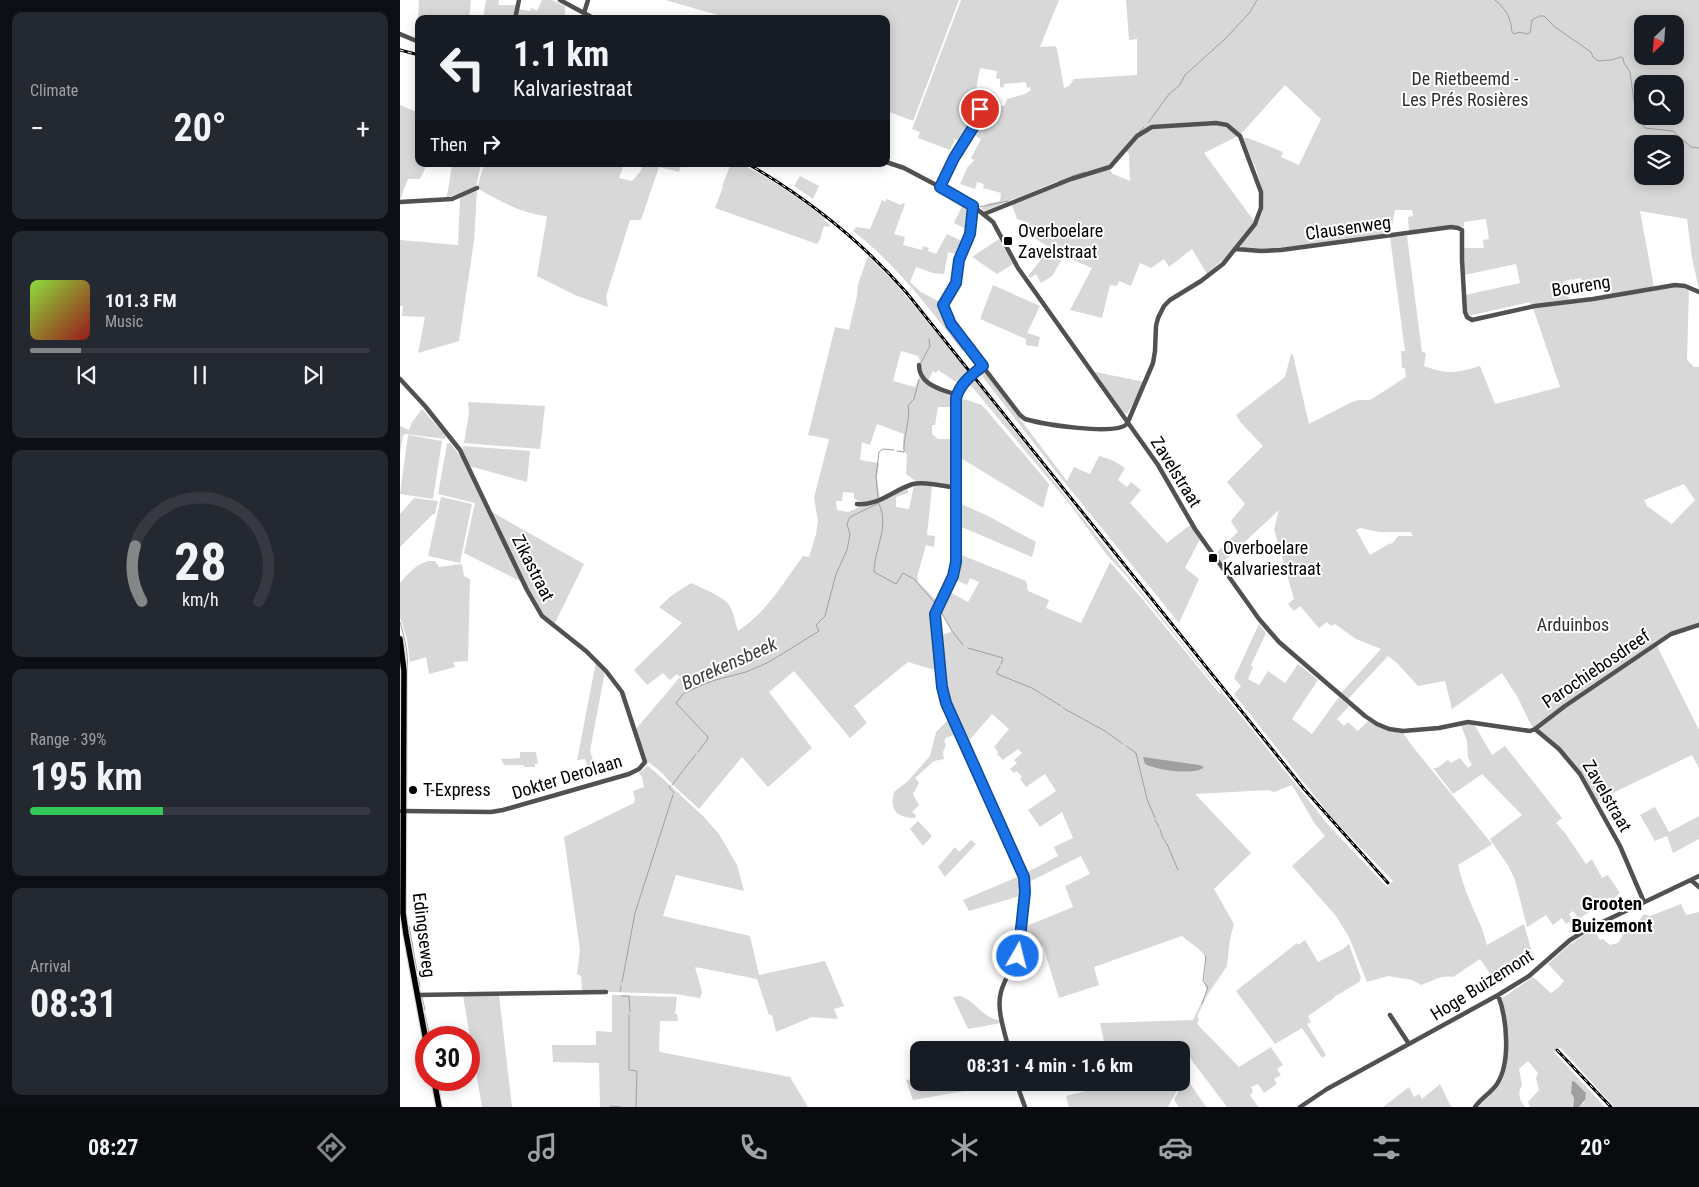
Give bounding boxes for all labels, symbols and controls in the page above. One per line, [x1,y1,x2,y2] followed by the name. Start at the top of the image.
[1634,15,1684,65] north arrow
[1634,15,1684,185] map controls
[513,34,609,75] text: 1.1 km
[430,35,495,100] icon: left
[1402,68,1528,110] park label: De Rietbeemd - Les Prés Rosières
[1634,75,1684,125] button: search
[513,76,633,101] text: Kalvariestraat
[30,81,78,100] text: Climate
[959,88,1001,130] pin
[966,95,994,123] icon: arrive
[173,106,227,150] text: 20°
[30,112,44,145] text: −
[356,112,370,145] text: +
[477,130,505,158] icon: right
[430,133,467,156] text: Then
[1634,135,1684,185] button: layers
[1304,211,1392,244] street label: Clausenweg
[1018,220,1103,262] place label: Overboelare Zavelstraat
[1002,235,1014,247] marker: Overboelare Zavelstraat
[1550,271,1612,300] street label: Boureng
[105,289,177,312] text: 101.3 FM
[105,312,143,331] text: Music
[73,361,101,389] icon: previous
[186,361,214,389] icon: pause
[299,361,327,389] icon: next
[1147,433,1206,511] street label: Zavelstraat
[508,531,559,604] street label: Zikastraat
[174,532,226,593] text: 28
[1223,537,1321,579] place label: Overboelare Kalvariestraat
[1207,552,1219,564] marker: Overboelare Kalvariestraat
[182,589,218,610] text: km/h
[1537,614,1609,635] park label: Arduinbos
[1538,625,1654,712] street label: Parochiebosdreef
[678,632,781,695] water label: Borekensbeek
[30,730,106,749] text: Range · 39%
[509,750,624,803] street label: Dokter Derolaan
[30,755,143,799] text: 195 km
[1579,756,1636,835] street label: Zavelstraat
[423,779,491,800] place label: T-Express
[407,784,419,796] marker: T-Express
[409,891,440,978] street label: Edingseweg
[1571,892,1653,937] district label: Grooten Buizemont
[991,929,1043,981] position arrow
[1427,945,1537,1025] street label: Hoge Buizemont
[30,957,71,976] text: Arrival
[30,982,117,1026] text: 08:31
[415,1026,480,1091] speed limit sign: 30
[967,1054,1133,1077] text: 08:31 · 4 min · 1.6 km
[314,1130,349,1165] icon: directions
[525,1130,560,1165] icon: music
[736,1130,771,1165] icon: phone
[947,1130,982,1165] icon: climate
[1158,1130,1193,1165] icon: car
[1369,1130,1404,1165] icon: filters
[88,1135,138,1160] text: 08:27
[1580,1135,1611,1160] text: 20°

